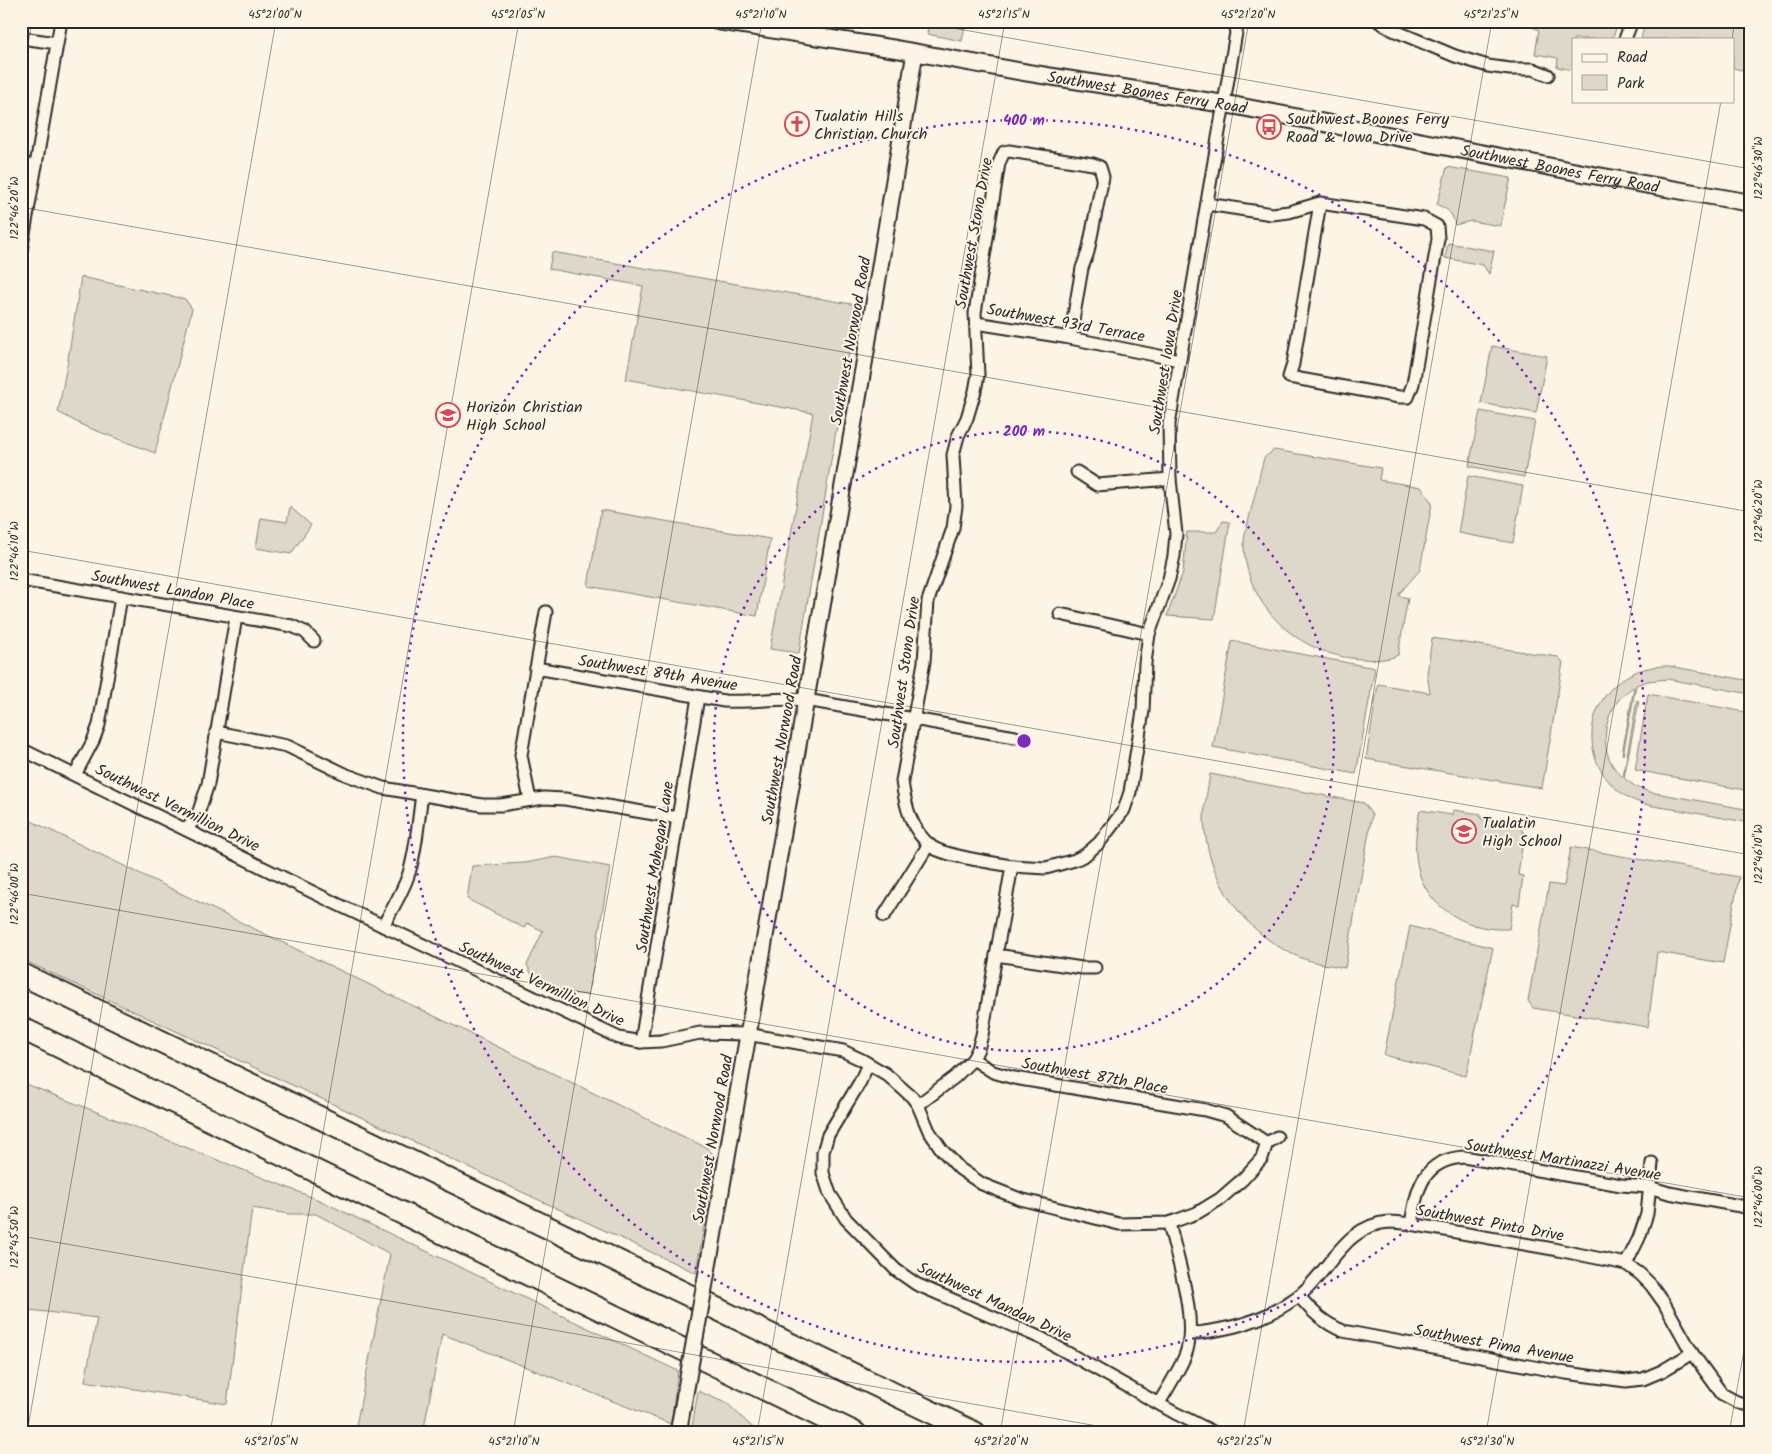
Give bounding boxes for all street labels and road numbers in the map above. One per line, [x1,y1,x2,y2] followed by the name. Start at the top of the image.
[1045,65,1250,122] street label: Southwest Boones Ferry Road
[1458,139,1662,201] street label: Southwest Boones Ferry Road
[949,156,1000,311] street label: Southwest Stono Drive
[824,254,879,428] street label: Southwest Norwood Road
[1143,288,1190,436] street label: Southwest Iowa Drive
[985,297,1147,350] street label: Southwest 93rd Terrace
[89,564,256,617] street label: Southwest Landon Place
[881,595,928,750] street label: Southwest Stono Drive
[576,649,739,698] street label: Southwest 89th Avenue
[755,653,810,827] street label: Southwest Norwood Road
[91,758,264,859] street label: Southwest Vermillion Drive
[630,780,681,955] street label: Southwest Mohegan Lane
[454,935,628,1034] street label: Southwest Vermillion Drive
[1020,1051,1170,1102] street label: Southwest 87th Place
[686,1052,741,1226] street label: Southwest Norwood Road
[1463,1133,1663,1188] street label: Southwest Martinazzi Avenue
[1414,1198,1566,1249] street label: Southwest Pinto Drive
[913,1256,1076,1349] street label: Southwest Mandan Drive
[1412,1318,1576,1371] street label: Southwest Pima Avenue

